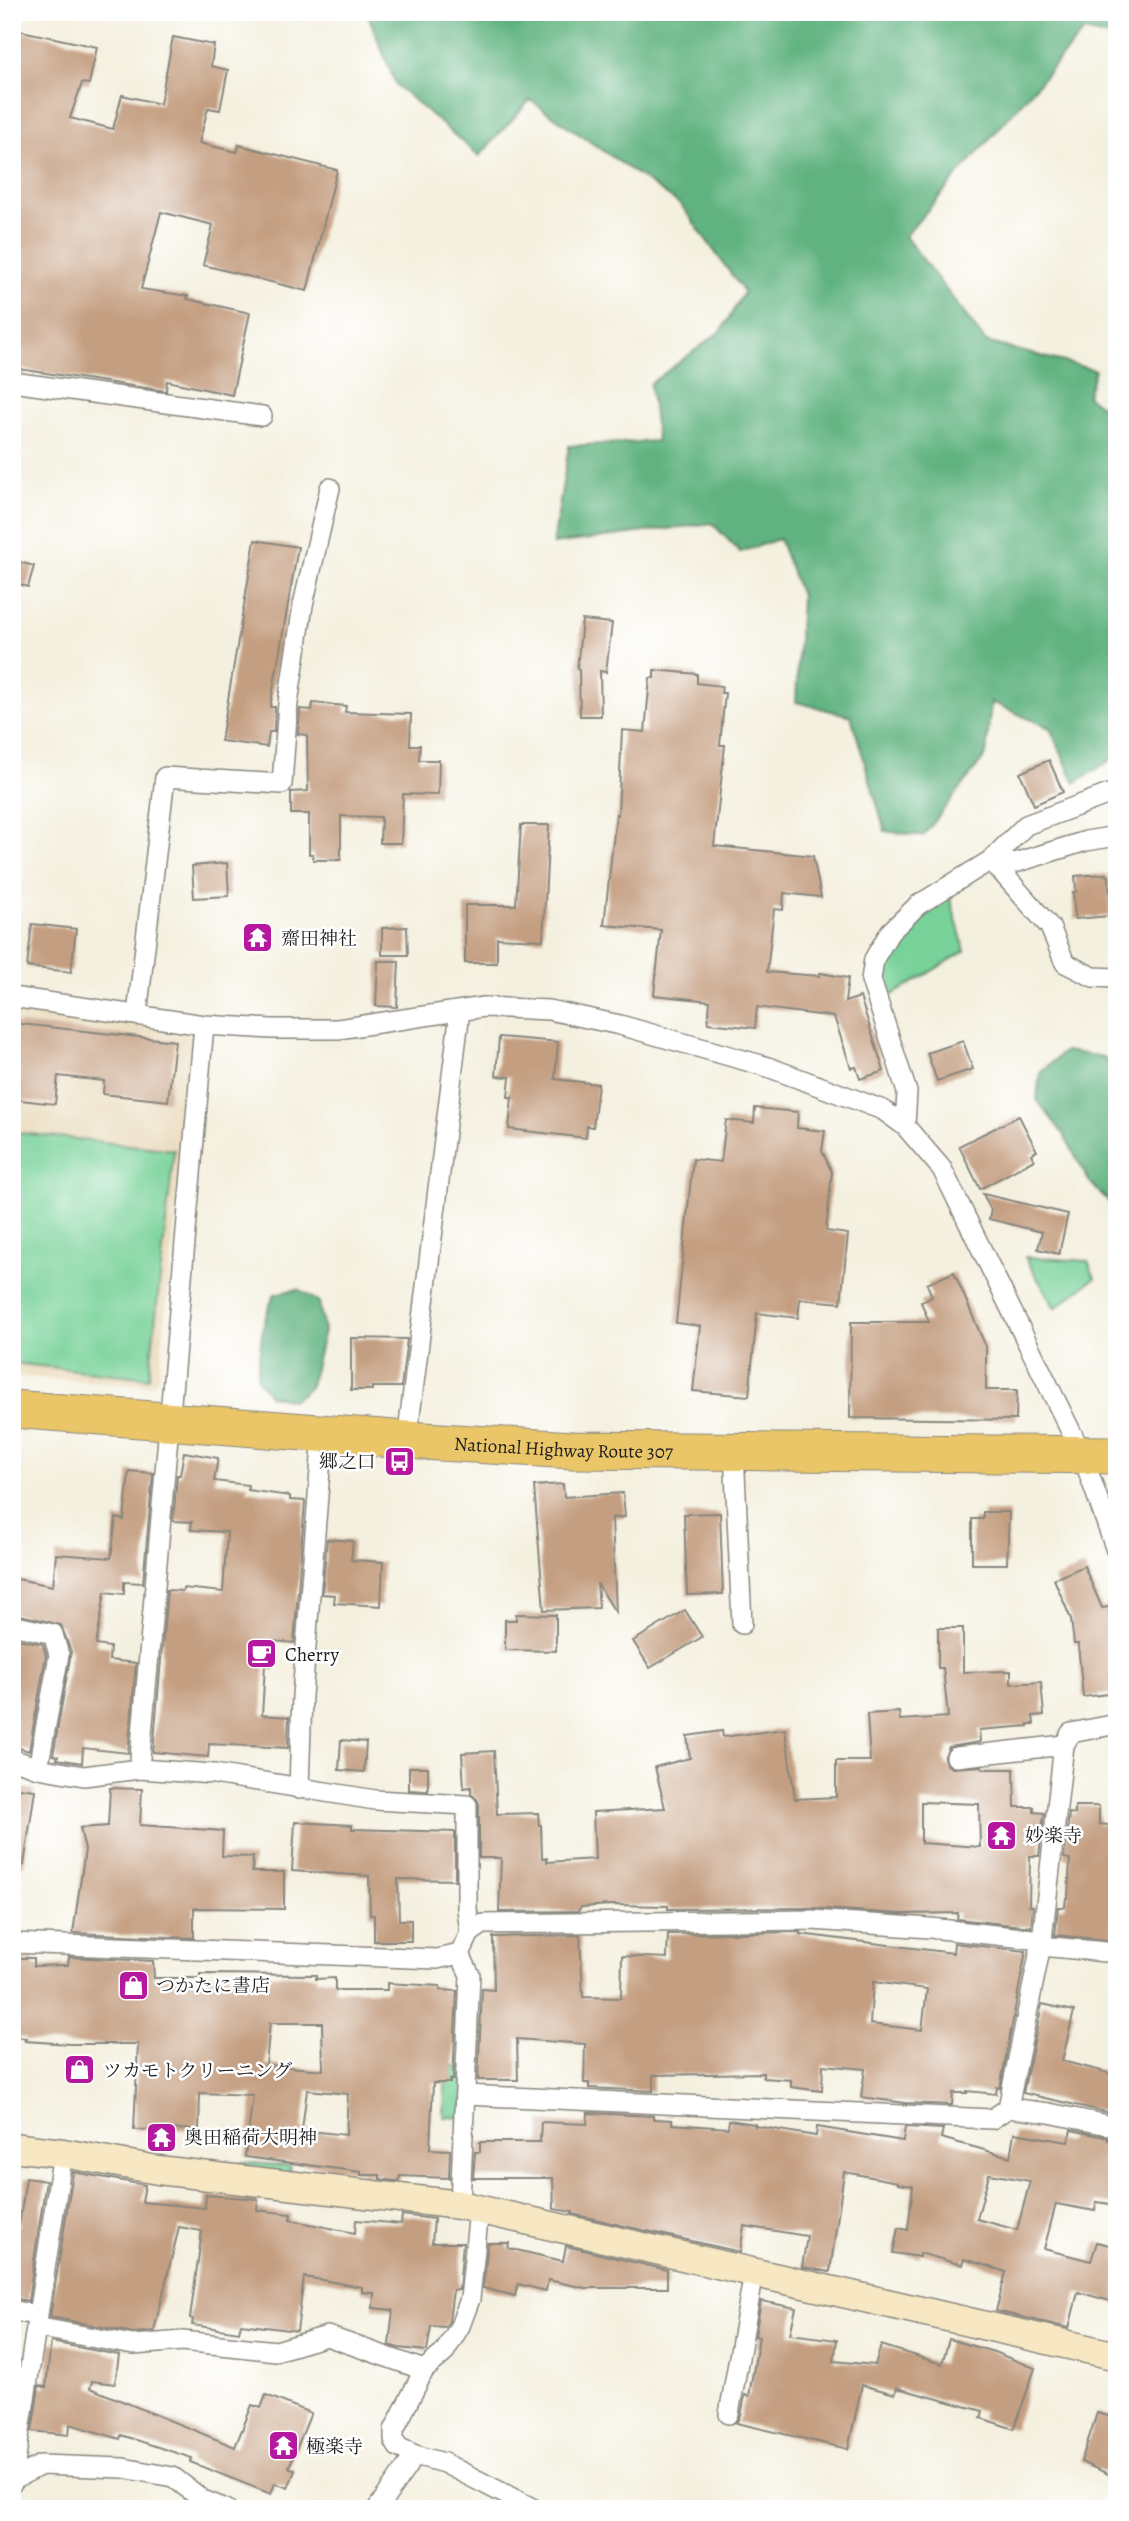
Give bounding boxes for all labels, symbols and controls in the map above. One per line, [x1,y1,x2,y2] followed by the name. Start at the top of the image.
[241,921,275,955] temple icon: 齋田神社
[281,926,357,952] place label: 齋田神社
[453,1431,673,1465] street label: National Highway Route 307
[382,1444,416,1478] bus stop icon: 郷之口
[319,1449,376,1475] place label: 郷之口
[245,1637,279,1671] cafe icon: Cherry
[285,1642,339,1668] place label: Cherry
[985,1818,1019,1852] temple icon: 妙楽寺
[1025,1823,1082,1849] place label: 妙楽寺
[116,1968,150,2002] shop icon: つかたに書店
[156,1973,270,1999] place label: つかたに書店
[63,2053,97,2087] shop icon: ツカモトクリーニング
[103,2058,292,2084] place label: ツカモトクリーニング
[144,2120,178,2154] temple icon: 奥田稲荷大明神
[184,2125,317,2151] place label: 奥田稲荷大明神
[266,2429,300,2463] temple icon: 極楽寺
[306,2434,363,2460] place label: 極楽寺

